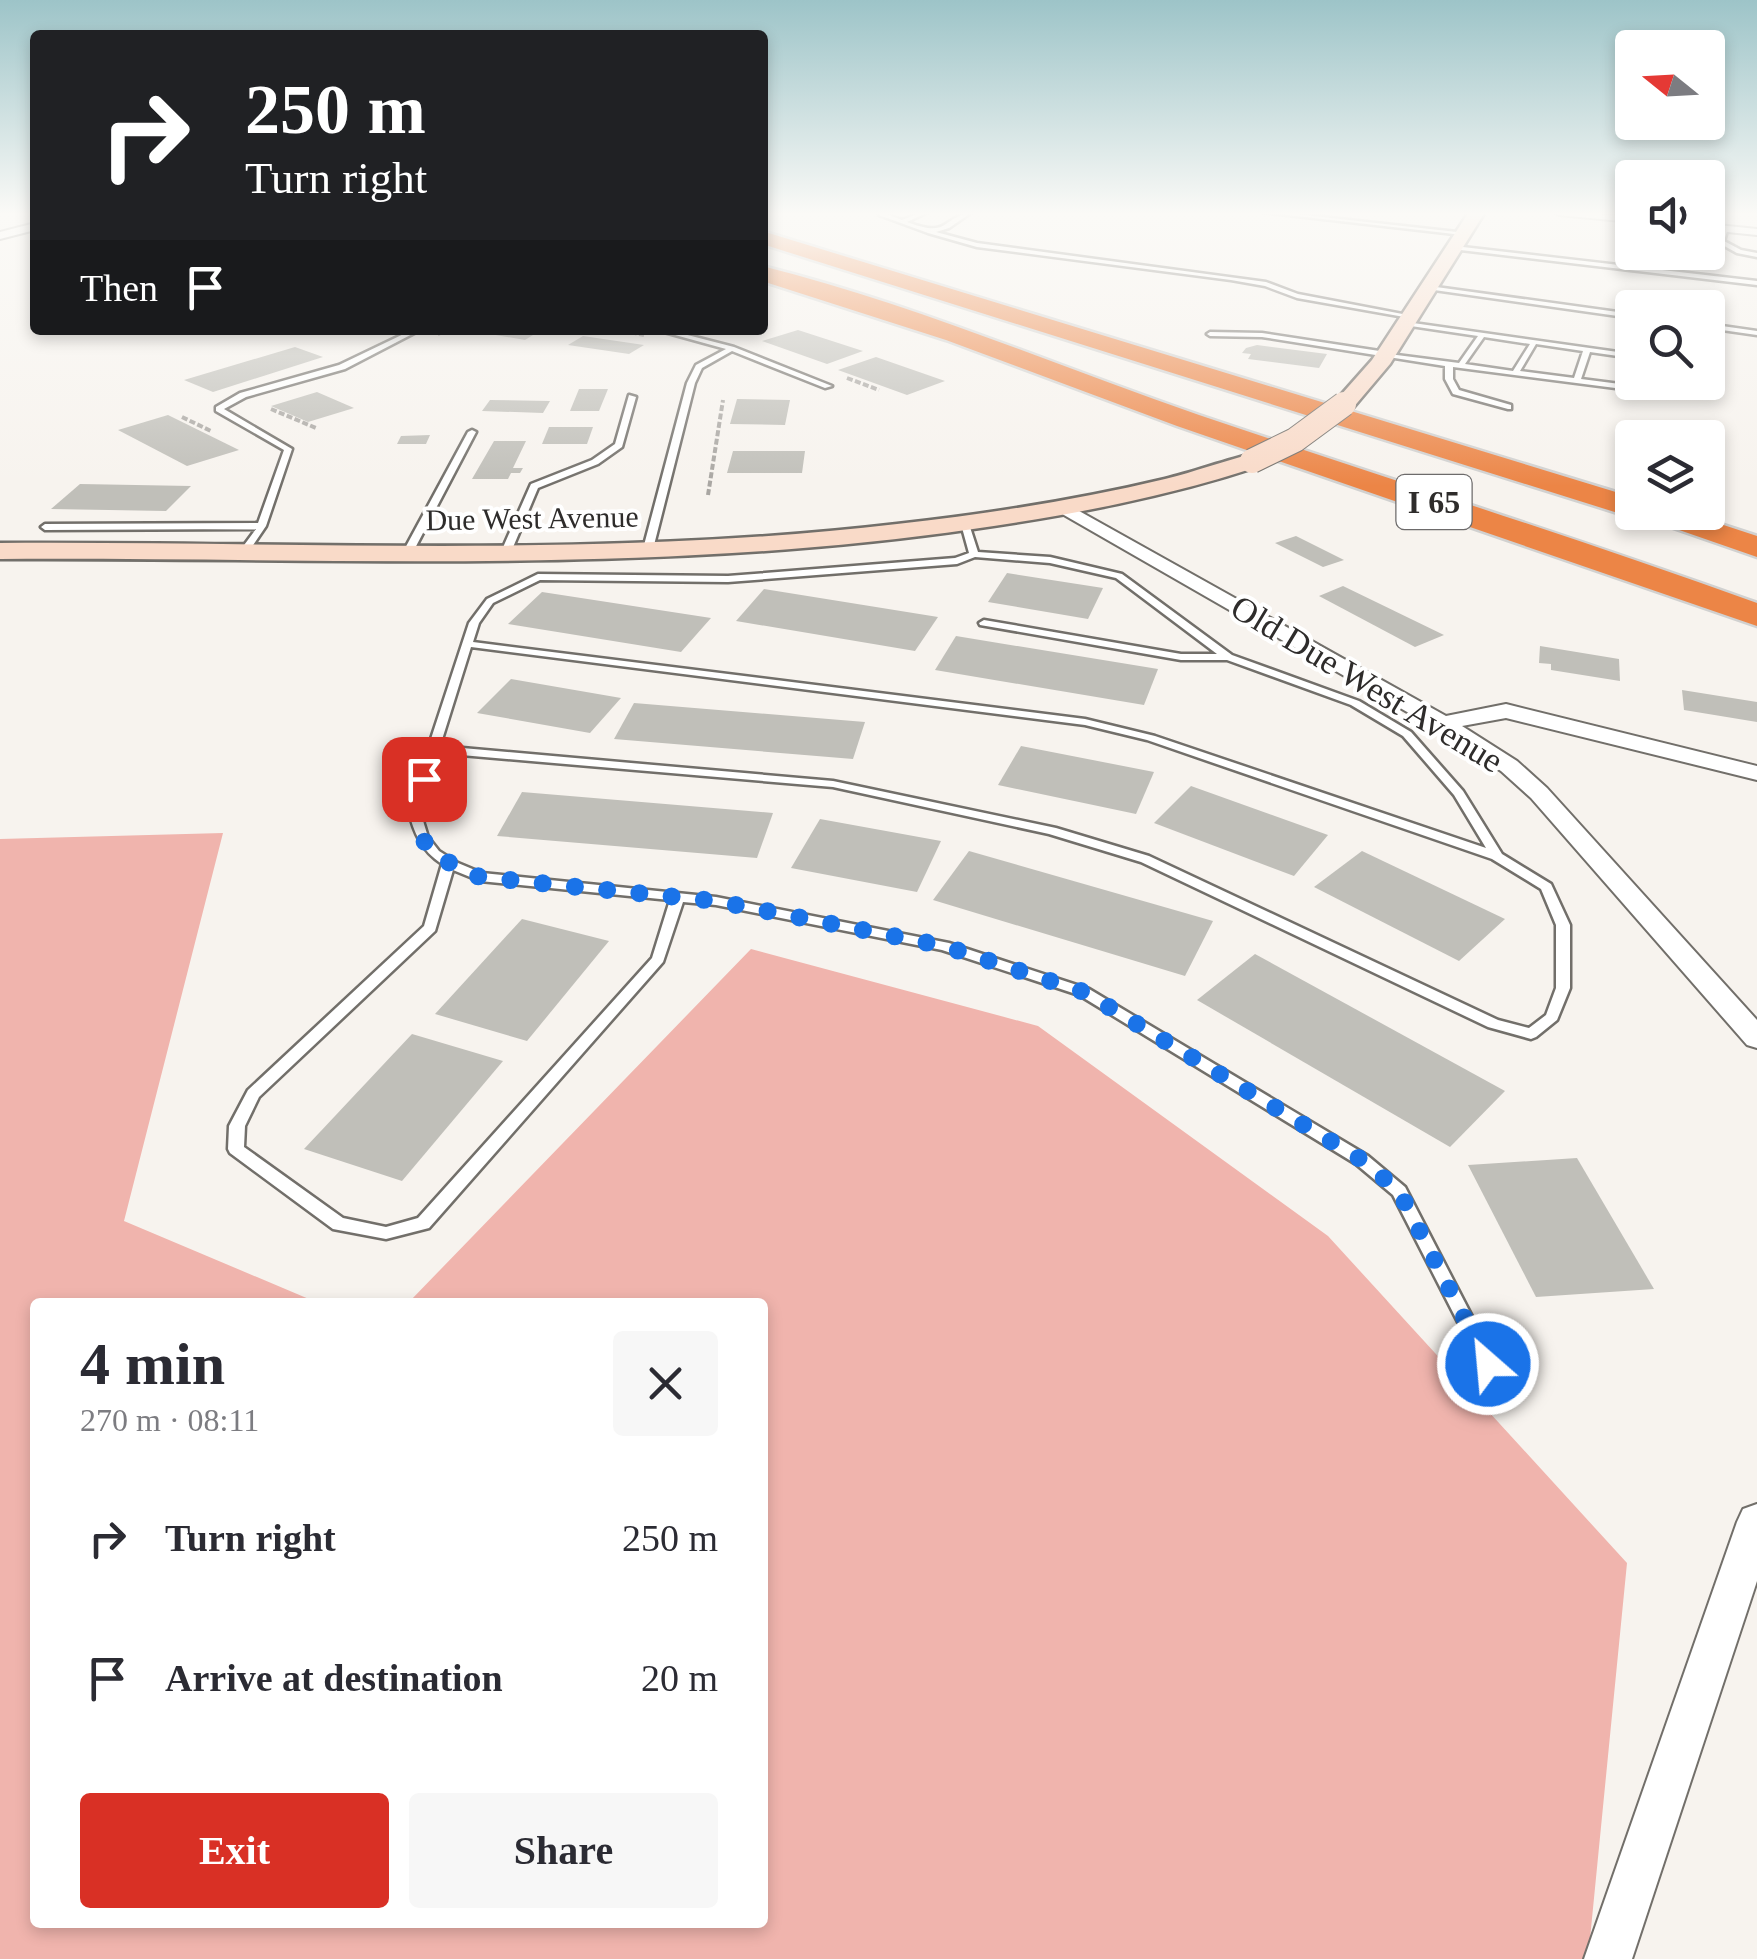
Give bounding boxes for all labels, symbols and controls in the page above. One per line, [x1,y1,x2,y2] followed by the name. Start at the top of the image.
[1615,30,1725,140] north arrow
[1615,30,1725,530] map controls
[80,70,210,200] icon: right
[245,71,426,148] text: 250 m
[245,153,427,203] text: Turn right
[1615,160,1725,270] button: sound
[178,260,233,315] icon: arrive
[80,267,158,309] text: Then
[1615,290,1725,400] button: search
[1615,420,1725,530] button: layers
[1396,475,1472,529] road number: I 65
[425,500,639,536] street label: Due West Avenue
[1224,587,1510,781] street label: Old Due West Avenue
[382,737,467,822] pin
[397,752,452,807] icon: arrive
[1436,1312,1540,1416] position arrow
[80,1331,225,1397] text: 4 min
[613,1331,718,1436] button: close
[80,1402,259,1438] text: 270 m · 08:11
[80,1511,135,1566] icon: right
[165,1517,336,1559] text: Turn right
[622,1517,718,1559] text: 250 m
[80,1651,135,1706] icon: arrive
[165,1657,503,1699] text: Arrive at destination
[641,1657,718,1699] text: 20 m
[80,1793,389,1908] button: Exit
[409,1793,718,1908] button: Share

